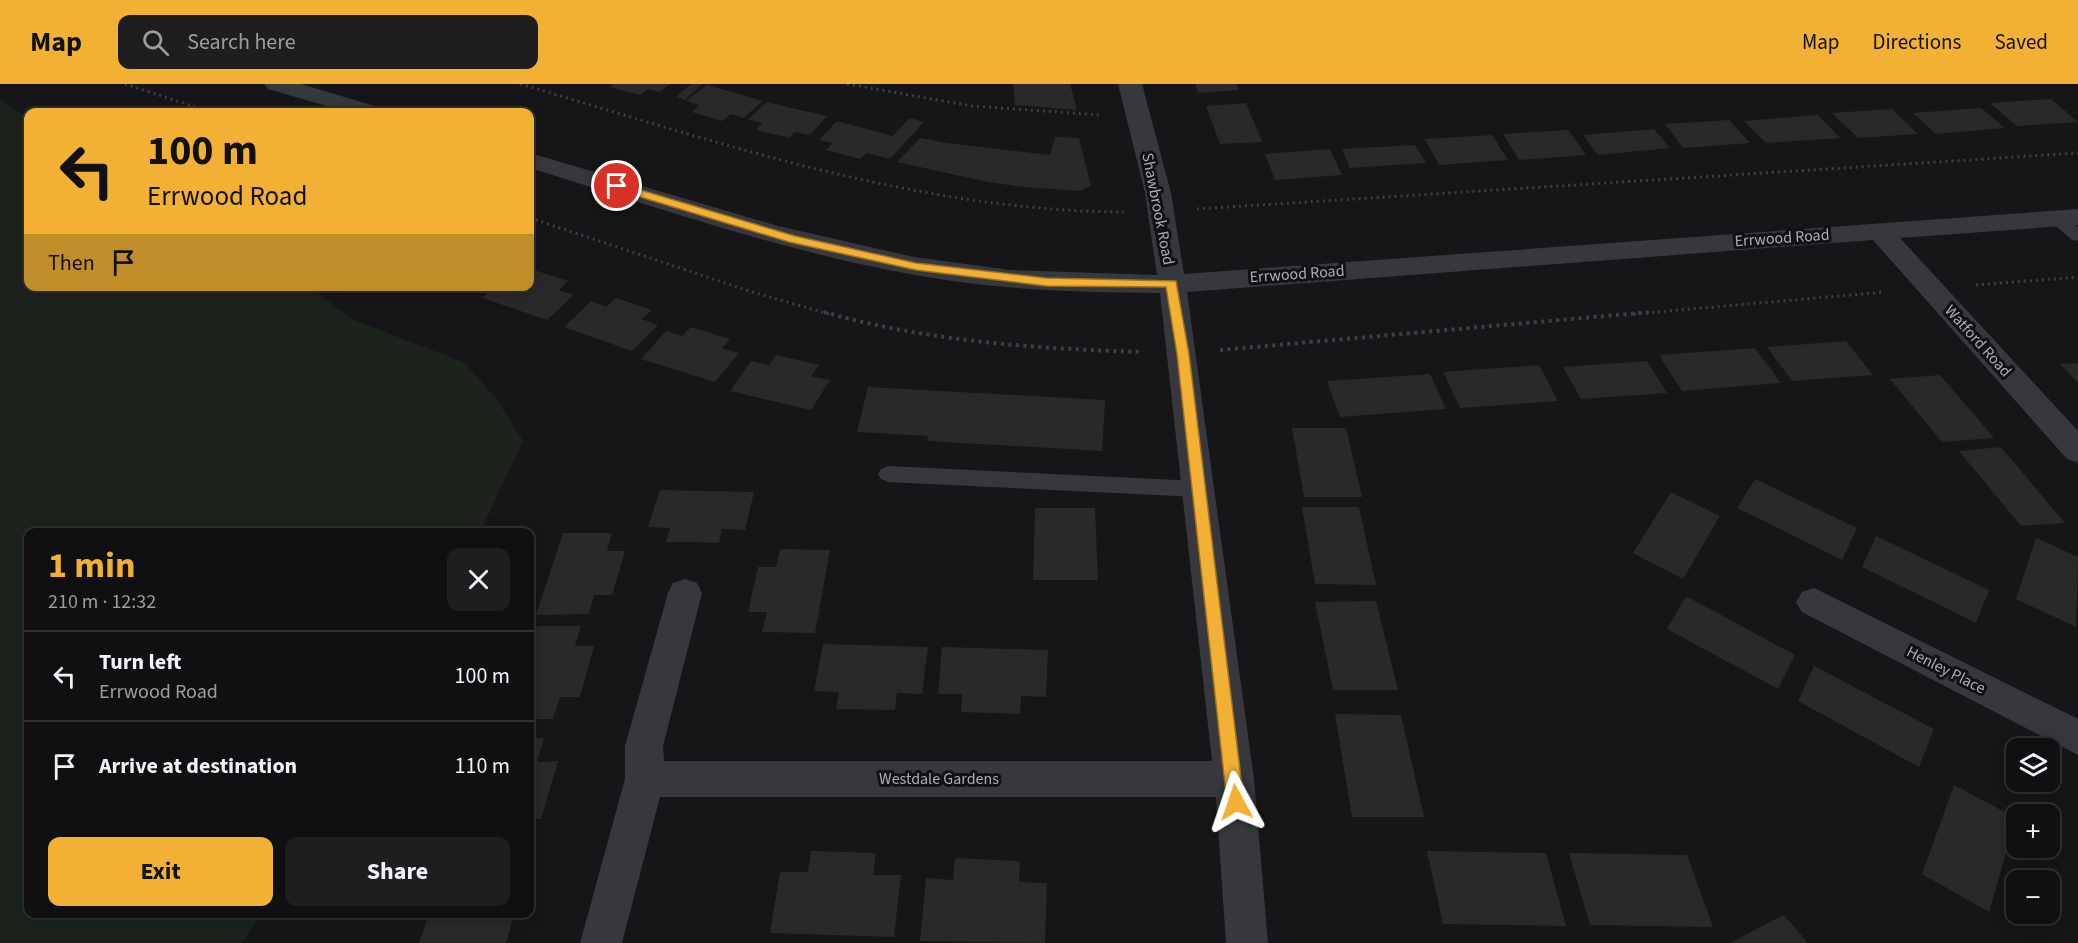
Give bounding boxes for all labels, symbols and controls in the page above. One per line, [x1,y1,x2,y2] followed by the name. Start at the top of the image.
[118,15,538,69] search box
[30,22,82,62] text: Map
[139,26,172,59] icon: search
[187,26,296,58] text: Search here
[1802,27,1840,57] text: Map
[1873,27,1961,57] text: Directions
[1994,27,2048,57] text: Saved
[147,121,258,181] text: 100 m
[48,132,126,210] icon: left
[1136,151,1180,267] street label: Shawbrook Road
[591,160,642,211] pin
[600,169,633,202] icon: arrive
[147,177,307,216] text: Errwood Road
[1734,224,1830,252] street label: Errwood Road
[107,246,140,279] icon: arrive
[48,247,95,279] text: Then
[1249,260,1345,288] street label: Errwood Road
[1940,300,2016,382] street label: Watford Road
[48,540,136,591] text: 1 min
[447,548,510,611] button: close
[48,588,156,616] text: 210 m · 12:32
[1903,641,1989,699] street label: Henley Place
[99,646,181,678] text: Turn left
[48,660,81,693] icon: left
[455,660,510,692] text: 100 m
[99,678,218,706] text: Errwood Road
[2006,738,2060,924] map controls
[2006,738,2060,792] button: layers
[48,750,81,783] icon: arrive
[99,750,297,782] text: Arrive at destination
[455,750,510,782] text: 110 m
[879,768,999,790] street label: Westdale Gardens
[1204,770,1268,834] position arrow
[2006,804,2060,858] button: +
[48,837,273,906] button: Exit
[285,837,510,906] button: Share
[2006,870,2060,924] button: −

